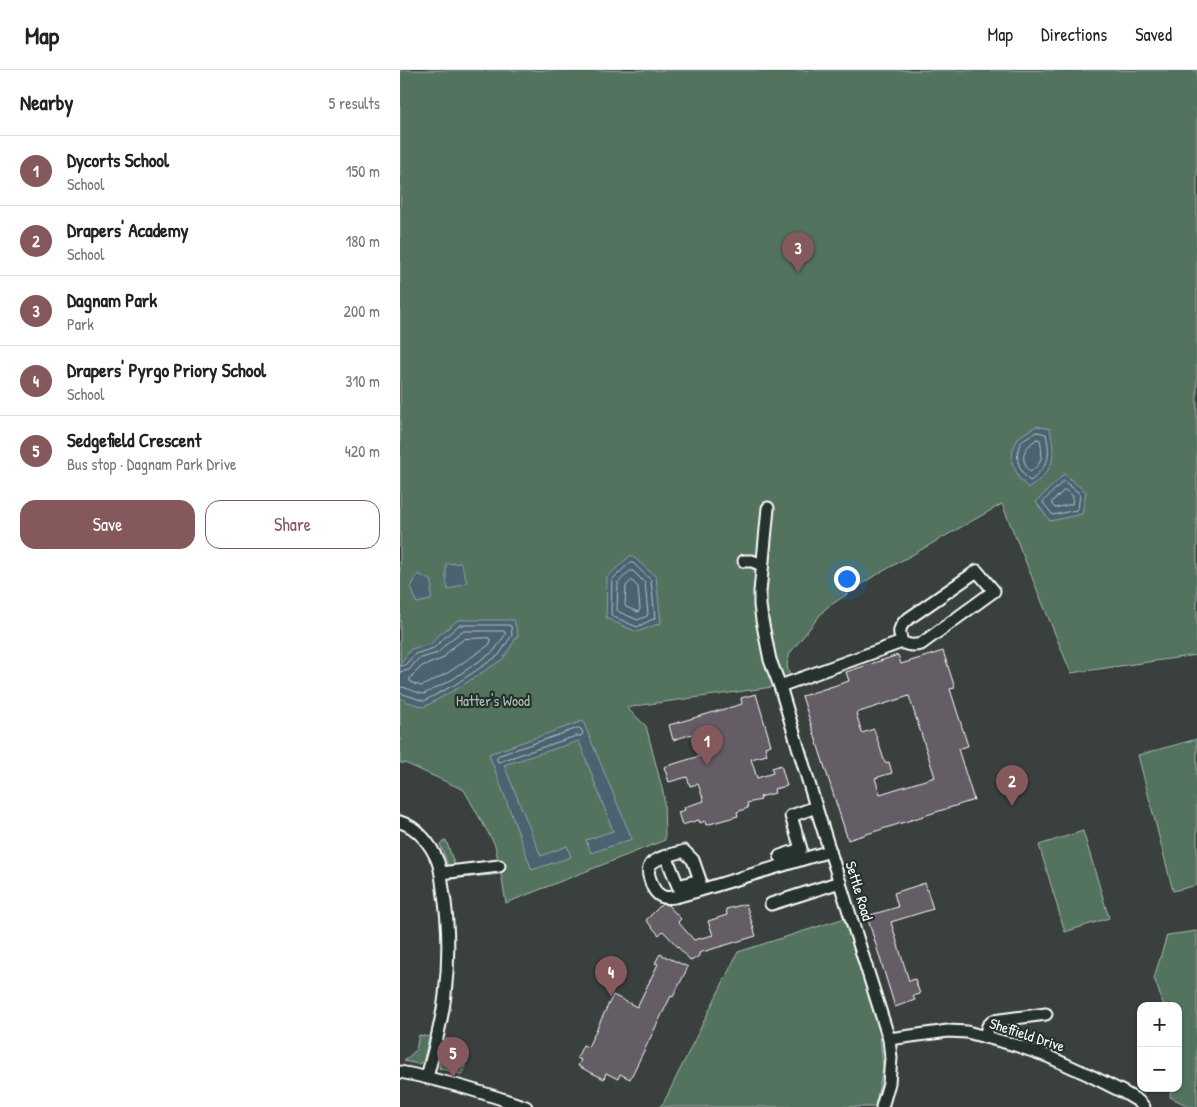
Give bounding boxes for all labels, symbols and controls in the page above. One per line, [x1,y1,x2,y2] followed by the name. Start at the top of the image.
[25,19,59,51] text: Map
[988,22,1013,47] text: Map
[1041,22,1107,47] text: Directions
[1135,22,1172,47] text: Saved
[20,88,73,117] text: Nearby
[329,92,380,114] text: 5 results
[67,147,169,173] text: Dycorts School
[33,160,39,182] text: 1
[346,160,380,182] text: 150 m
[67,173,104,195] text: School
[67,217,189,243] text: Drapers' Academy
[32,230,40,252] text: 2
[346,230,380,252] text: 180 m
[782,232,814,273] pin: 3
[67,243,104,265] text: School
[67,287,157,313] text: Dagnam Park
[32,300,40,322] text: 3
[344,300,380,322] text: 200 m
[67,313,94,335] text: Park
[67,357,266,383] text: Drapers' Pyrgo Priory School
[33,370,39,392] text: 4
[345,370,380,392] text: 310 m
[67,383,104,405] text: School
[67,427,201,453] text: Sedgefield Crescent
[33,440,39,462] text: 5
[345,440,380,462] text: 420 m
[67,453,237,475] text: Bus stop · Dagnam Park Drive
[20,500,195,549] button: Save
[205,500,380,549] button: Share
[834,566,860,592] your location
[456,690,530,711] park label: Hatter's Wood
[691,725,723,766] pin: 1
[996,765,1028,806] pin: 2
[840,859,879,923] street label: Settle Road
[595,956,627,997] pin: 4
[1137,1002,1182,1092] map controls
[1137,1002,1182,1047] button: +
[987,1013,1067,1057] street label: Sheffield Drive
[437,1037,469,1078] pin: 5
[1137,1047,1182,1092] button: −

